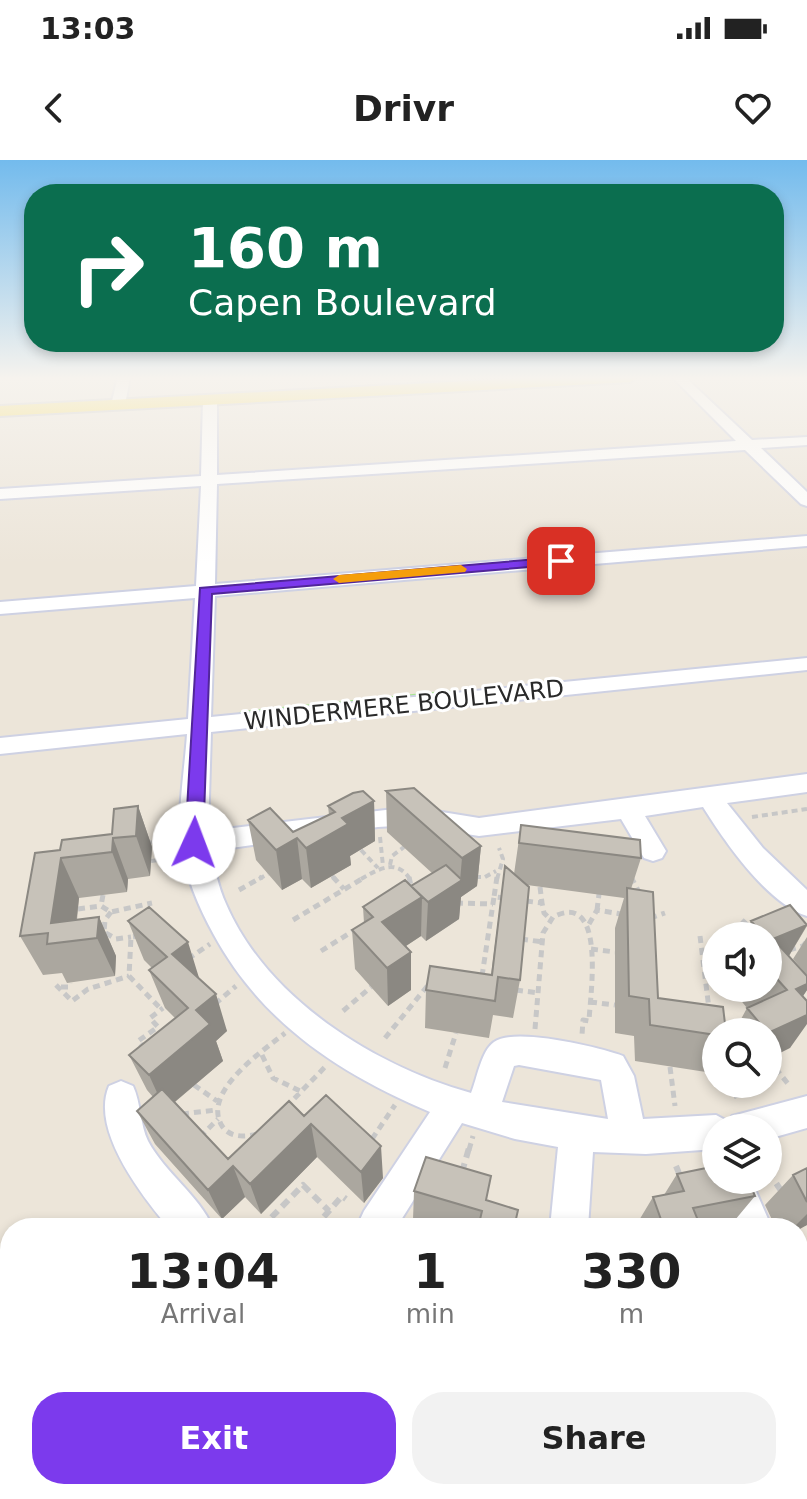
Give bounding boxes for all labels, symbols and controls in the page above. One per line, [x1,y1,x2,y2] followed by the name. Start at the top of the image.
[40,11,136,46] text: 13:03
[32,86,76,130] icon: back
[731,86,775,130] icon: heart
[353,88,454,129] text: Drivr
[188,215,383,280] text: 160 m
[56,216,160,320] icon: right
[188,282,497,323] text: Capen Boulevard
[527,527,595,595] pin
[539,539,583,583] icon: arrive
[242,674,566,736] street label: WINDERMERE BOULEVARD
[152,801,236,885] position arrow
[702,922,782,1194] map controls
[702,922,782,1002] button: sound
[702,1018,782,1098] button: search
[702,1114,782,1194] button: layers
[126,1243,279,1299] text: 13:04
[414,1243,447,1299] text: 1
[581,1243,681,1299] text: 330
[161,1299,245,1329] text: Arrival
[406,1299,455,1329] text: min
[619,1299,644,1329] text: m
[32,1392,396,1484] button: Exit
[412,1392,776,1484] button: Share

